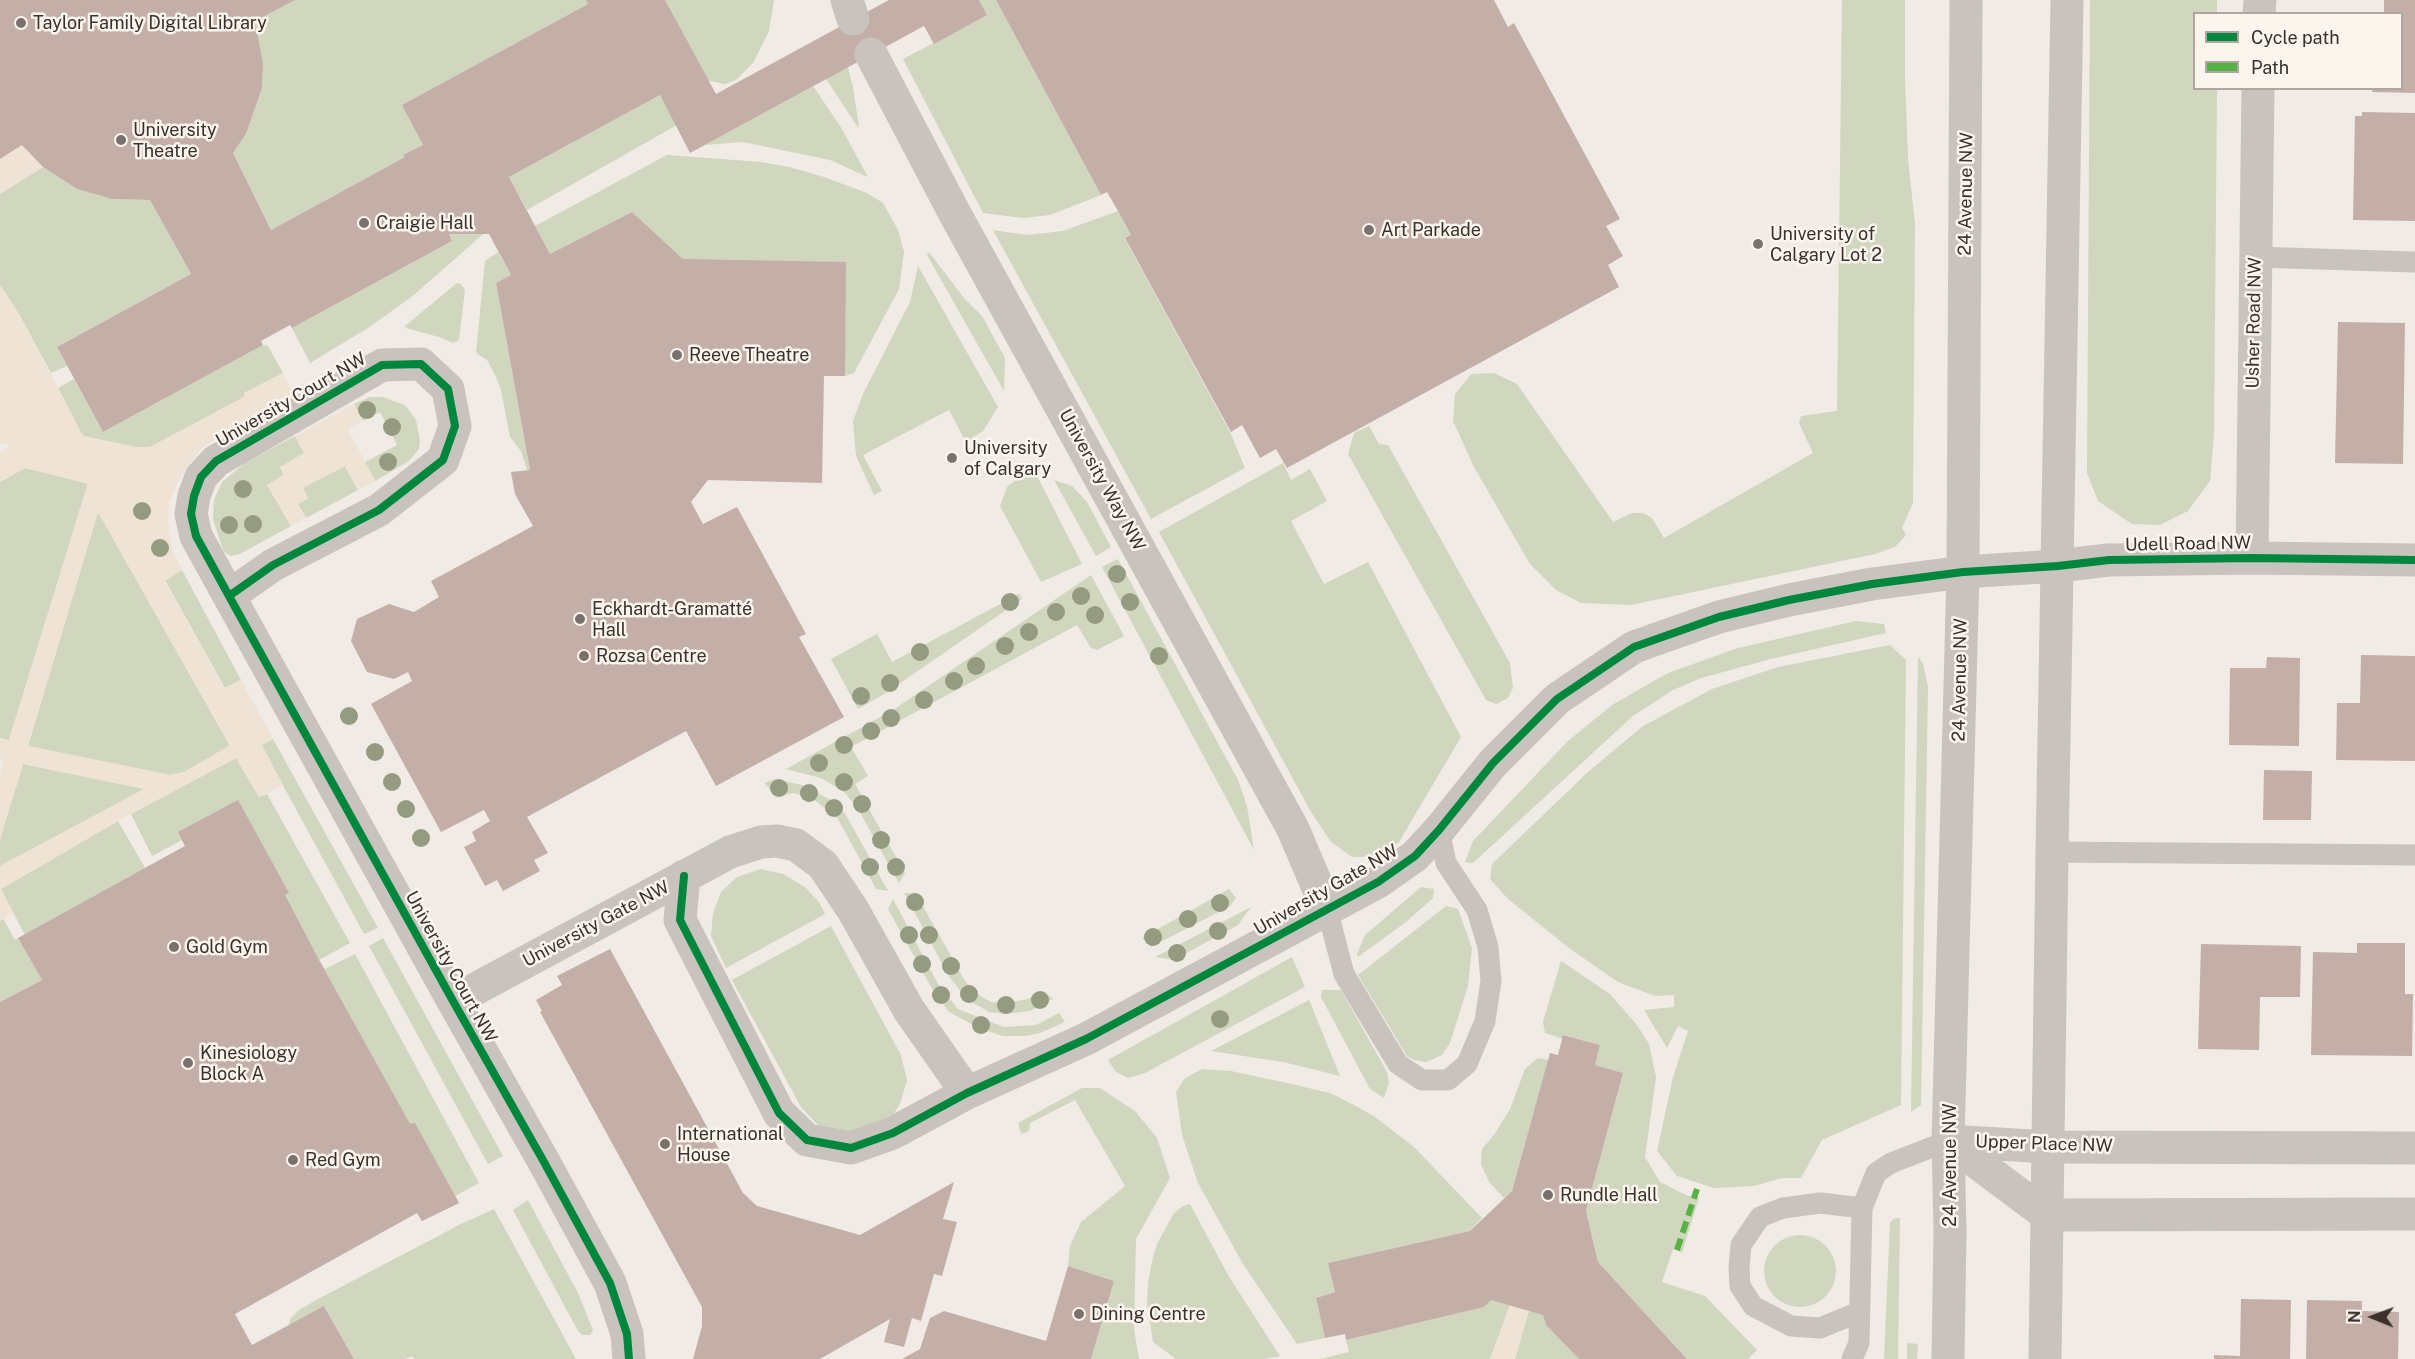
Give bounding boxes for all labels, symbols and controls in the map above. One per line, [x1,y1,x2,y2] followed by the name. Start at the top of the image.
[33,12,267,34] place label: Taylor Family Digital Library
[2193,12,2403,90] legend
[14,16,28,30] marker: Taylor Family Digital Library
[2251,27,2340,48] text: Cycle path
[2251,57,2289,78] text: Path
[133,119,217,162] place label: University Theatre
[1954,132,1978,256] street label: 24 Avenue NW
[114,133,128,147] marker: University Theatre
[376,212,474,234] place label: Craigie Hall
[357,216,371,230] marker: Craigie Hall
[1381,219,1481,241] place label: Art Parkade
[1362,223,1376,237] marker: Art Parkade
[1770,223,1882,266] place label: University of Calgary Lot 2
[1751,237,1765,251] marker: University of Calgary Lot 2
[2242,257,2266,389] street label: Usher Road NW
[689,344,809,366] place label: Reeve Theatre
[212,348,370,452] street label: University Court NW
[670,348,684,362] marker: Reeve Theatre
[1054,405,1150,555] street label: University Way NW
[964,437,1051,480] place label: University of Calgary
[945,451,959,465] marker: University of Calgary
[2125,532,2251,556] street label: Udell Road NW
[592,598,752,640] place label: Eckhardt-Gramatté Hall
[573,612,587,626] marker: Eckhardt-Gramatté Hall
[1948,618,1972,742] street label: 24 Avenue NW
[596,645,707,667] place label: Rozsa Centre
[577,649,591,663] marker: Rozsa Centre
[1250,840,1402,940] street label: University Gate NW
[519,876,673,972] street label: University Gate NW
[400,887,502,1047] street label: University Court NW
[186,936,268,958] place label: Gold Gym
[167,940,181,954] marker: Gold Gym
[200,1042,297,1084] place label: Kinesiology Block A
[181,1056,195,1070] marker: Kinesiology Block A
[1939,1103,1961,1227] street label: 24 Avenue NW
[677,1123,783,1166] place label: International House
[1975,1131,2113,1157] street label: Upper Place NW
[658,1137,672,1151] marker: International House
[305,1149,381,1171] place label: Red Gym
[286,1153,300,1167] marker: Red Gym
[1560,1184,1658,1206] place label: Rundle Hall
[1541,1188,1555,1202] marker: Rundle Hall
[2343,1287,2403,1347] north arrow
[1091,1303,1206,1325] place label: Dining Centre
[1072,1307,1086,1321] marker: Dining Centre
[2345,1310,2364,1323] text: N

